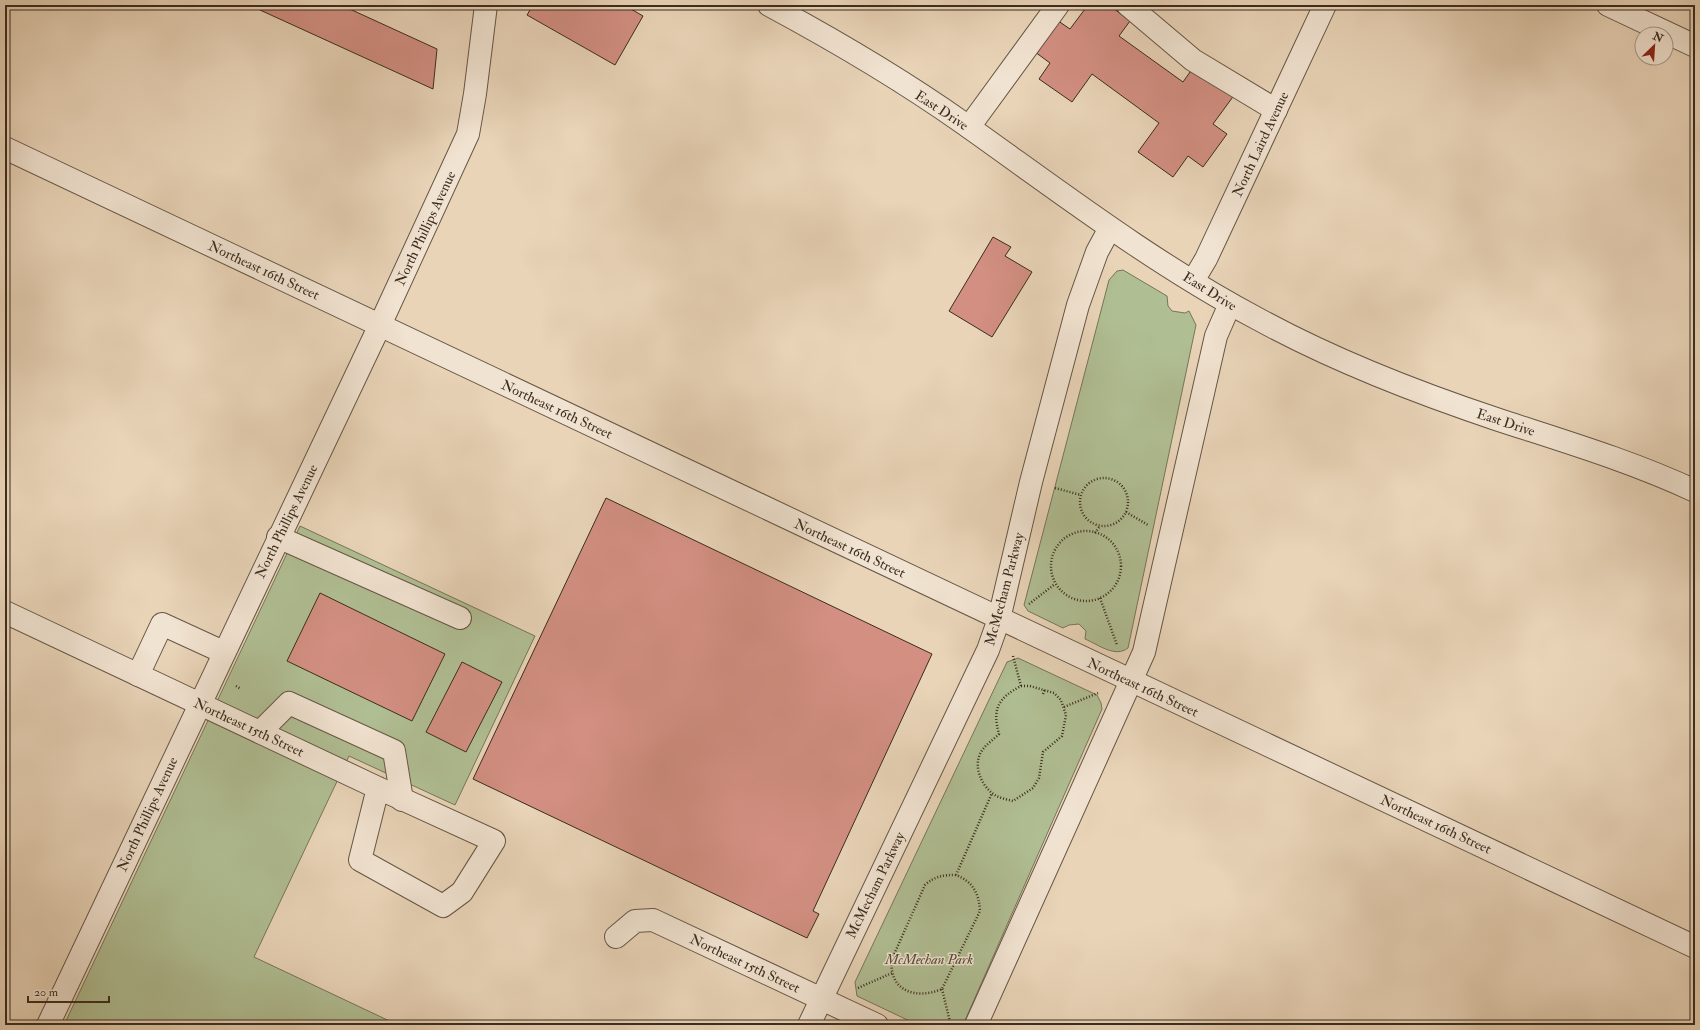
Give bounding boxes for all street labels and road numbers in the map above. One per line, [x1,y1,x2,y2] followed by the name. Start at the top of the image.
[912,87,972,134] street label: East Drive
[1229,89,1292,200] street label: North Laird Avenue
[391,168,460,289] street label: North Phillips Avenue
[206,237,322,304] street label: Northeast 16th Street
[1180,268,1240,315] street label: East Drive
[499,376,615,443] street label: Northeast 16th Street
[1475,405,1537,440] street label: East Drive
[252,461,322,581] street label: North Phillips Avenue
[792,515,908,582] street label: Northeast 16th Street
[981,530,1029,648] street label: McMecham Parkway
[1085,654,1201,721] street label: Northeast 16th Street
[191,694,307,761] street label: Northeast 15th Street
[113,754,182,875] street label: North Phillips Avenue
[1378,791,1494,858] street label: Northeast 16th Street
[842,828,910,942] street label: McMecham Parkway
[687,930,803,997] street label: Northeast 15th Street

